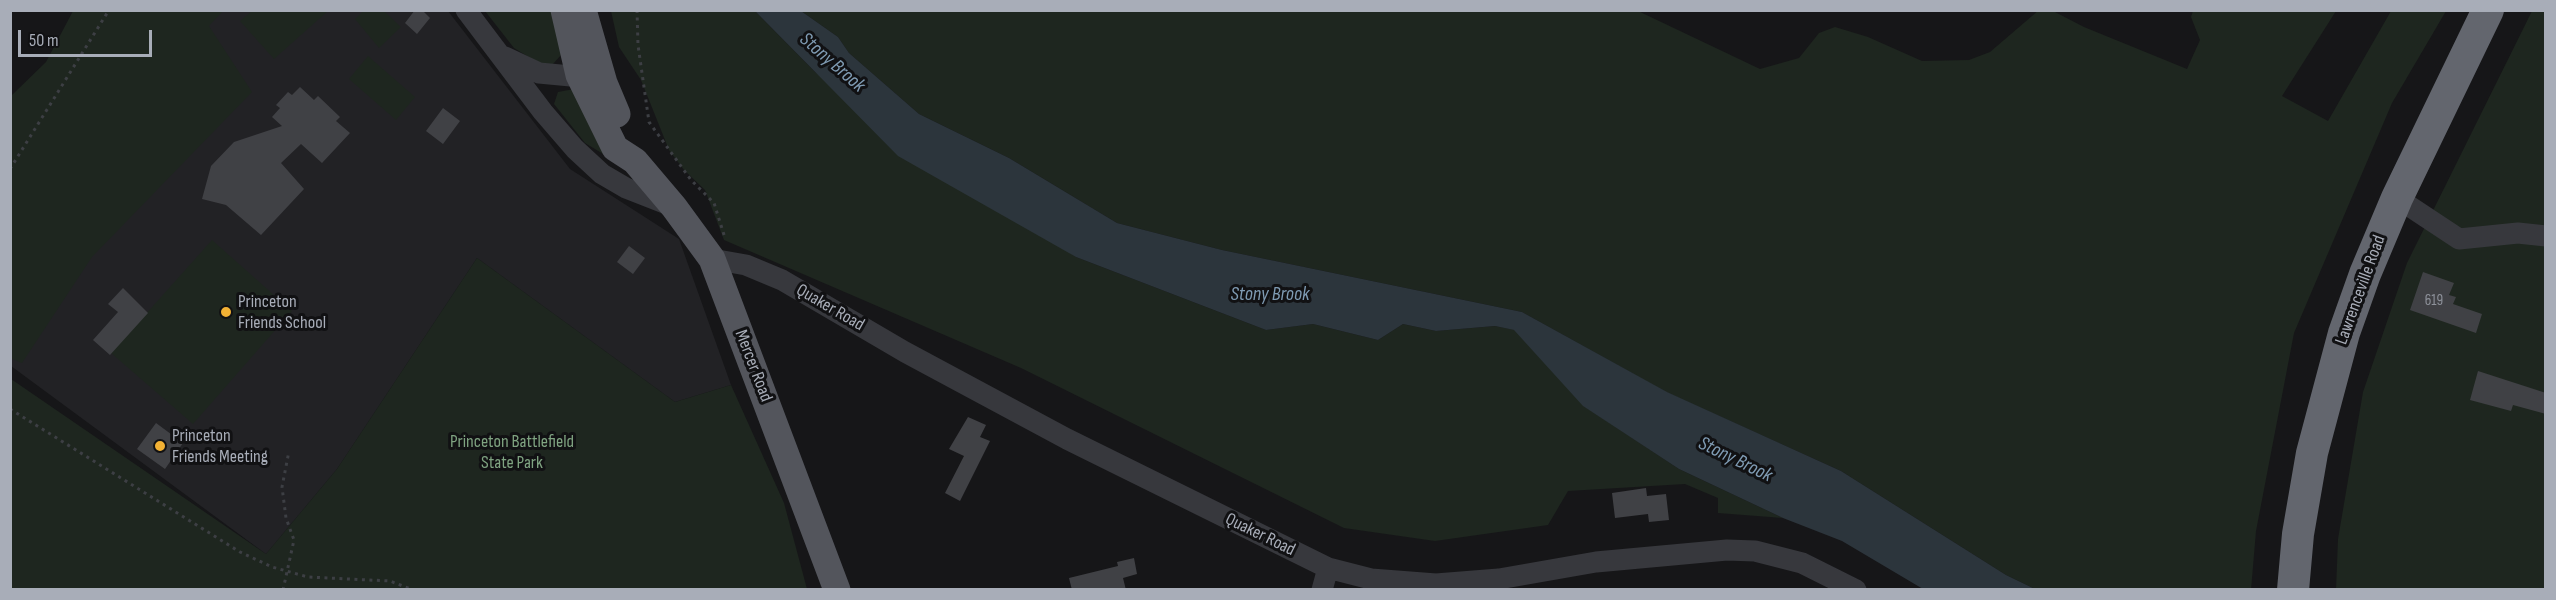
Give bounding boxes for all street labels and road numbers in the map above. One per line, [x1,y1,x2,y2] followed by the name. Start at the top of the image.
[2331,232,2391,348] street label: Lawrenceville Road
[792,280,868,336] street label: Quaker Road
[729,327,777,405] street label: Mercer Road
[1221,509,1299,561] street label: Quaker Road

